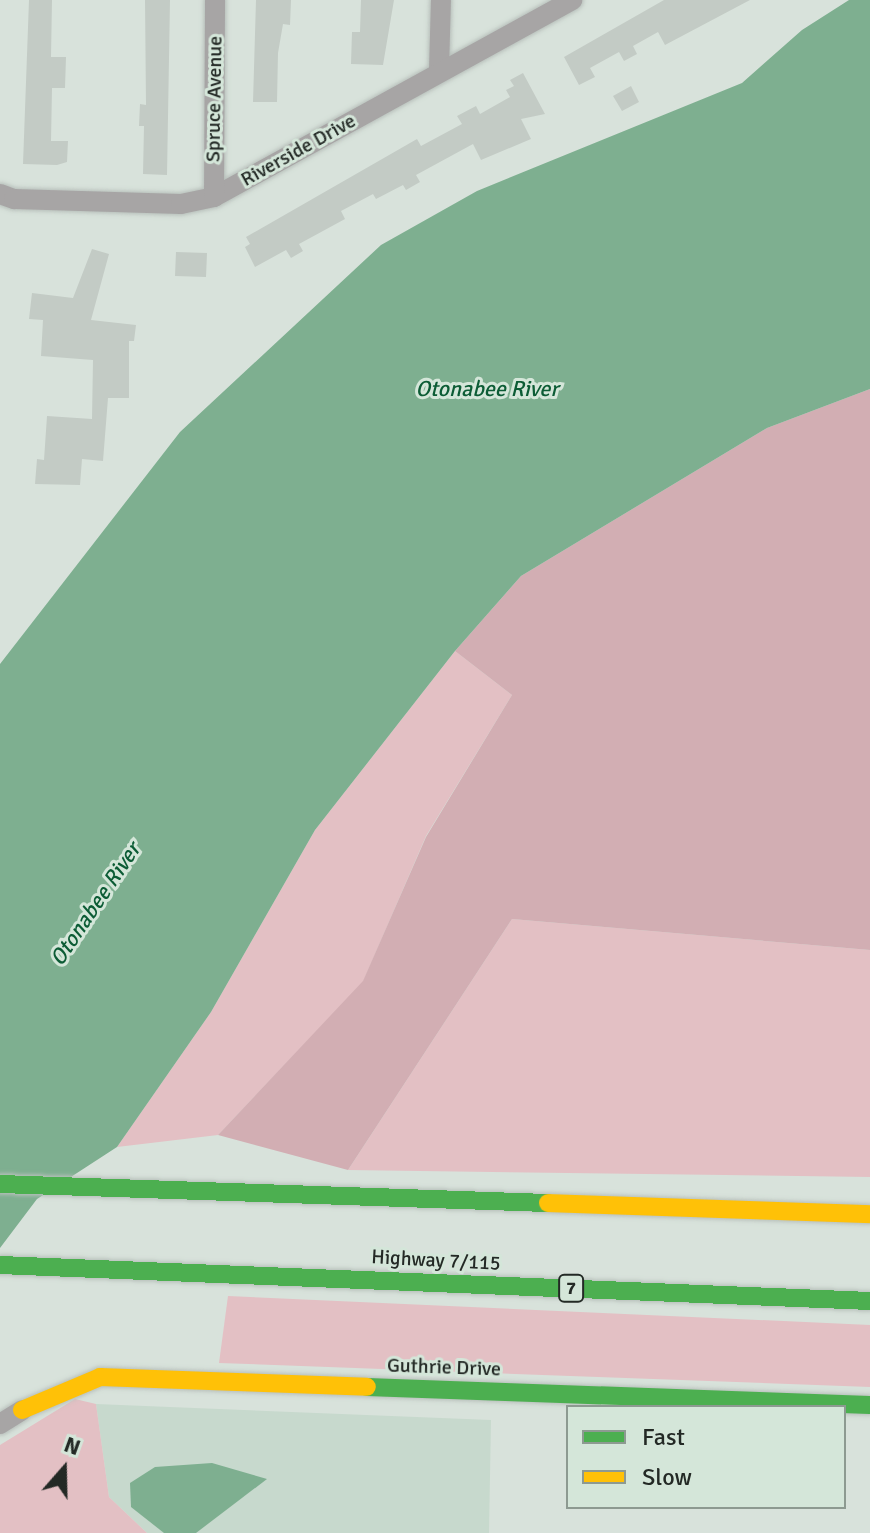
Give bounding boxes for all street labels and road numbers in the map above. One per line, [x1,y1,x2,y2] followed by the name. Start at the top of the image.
[201,36,227,162] street label: Spruce Avenue
[236,109,360,191] street label: Riverside Drive
[371,1245,501,1275] street label: Highway 7/115
[557,1274,585,1302] road number: 7
[387,1353,501,1381] street label: Guthrie Drive

